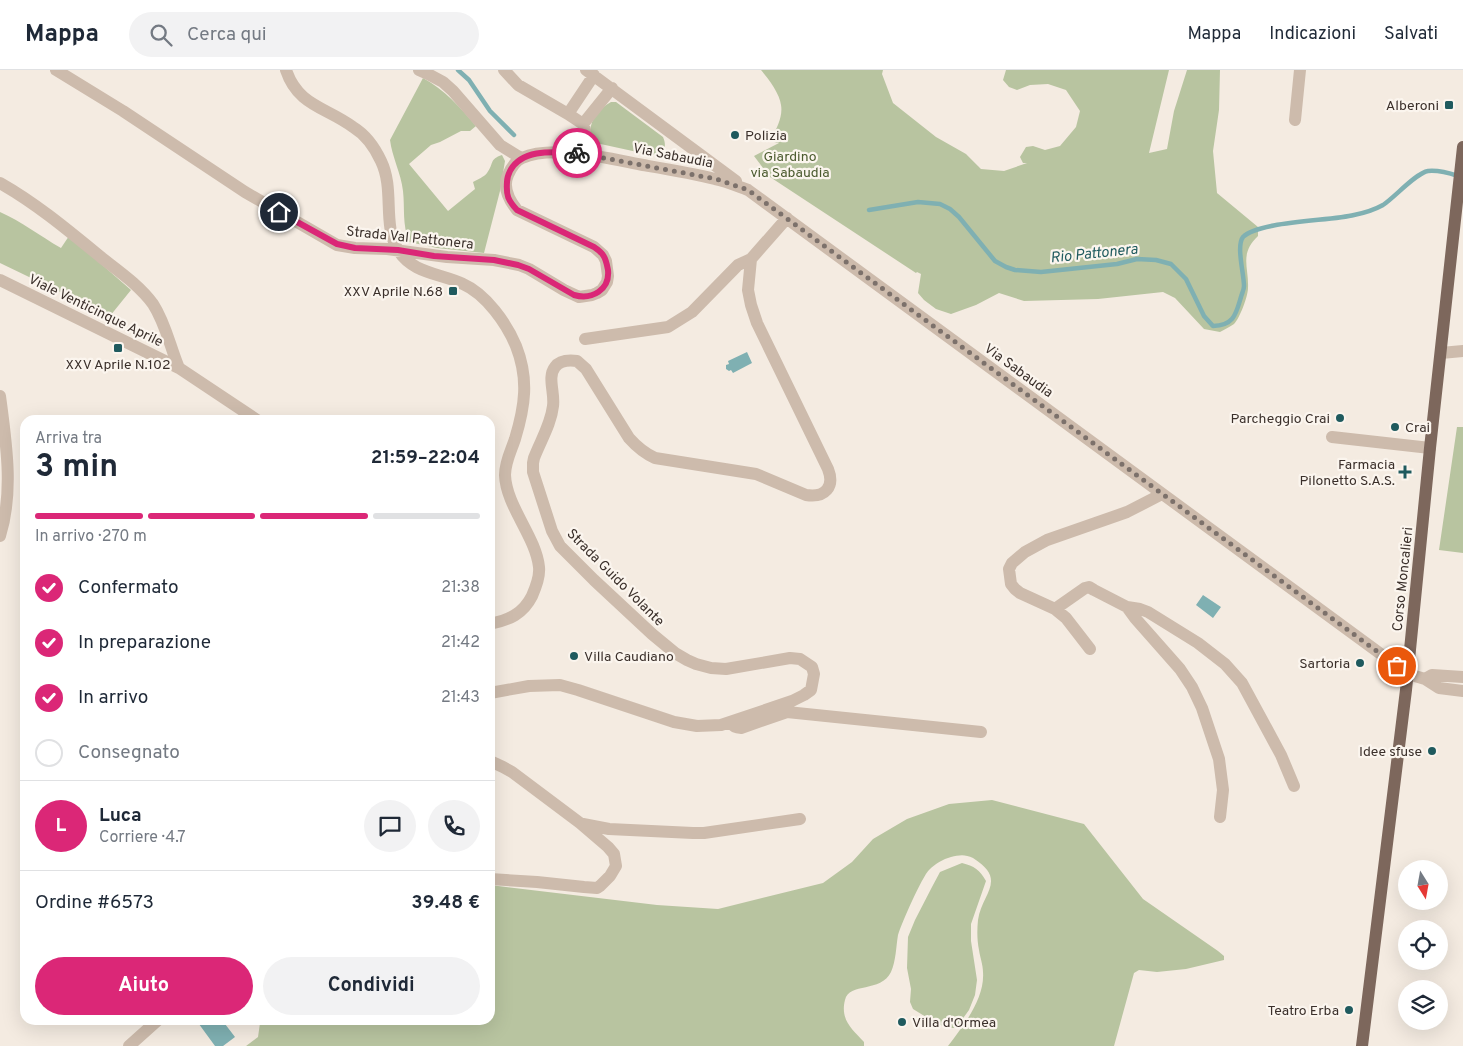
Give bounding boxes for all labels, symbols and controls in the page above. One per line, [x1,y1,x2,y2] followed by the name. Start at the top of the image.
[129,12,479,57] search box
[25,20,99,50] text: Mappa
[147,21,175,49] icon: search
[187,23,267,47] text: Cerca qui
[1188,23,1241,46] text: Mappa
[1269,23,1356,46] text: Indicazioni
[1384,23,1438,46] text: Salvati
[1386,98,1439,115] place label: Alberoni
[1443,99,1455,111] marker: Alberoni
[552,128,602,178] courier
[745,128,787,145] place label: Polizia
[729,129,741,141] marker: Polizia
[563,139,591,167] icon: bike
[631,140,714,173] street label: Via Sabaudia
[750,149,830,182] park label: Giardino via Sabaudia
[258,191,300,233] pin
[265,198,293,226] icon: home
[345,223,474,254] street label: Strada Val Pattonera
[1050,240,1139,269] water label: Rio Pattonera
[25,271,165,351] street label: Viale Venticinque Aprile
[344,284,443,301] place label: XXV Aprile N.68
[447,285,459,297] marker: XXV Aprile N.68
[980,340,1056,402] street label: Via Sabaudia
[112,342,124,354] marker: XXV Aprile N.102
[65,357,171,374] place label: XXV Aprile N.102
[1230,411,1330,428] place label: Parcheggio Crai
[1334,412,1346,424] marker: Parcheggio Crai
[1405,420,1430,437] place label: Crai
[1389,421,1401,433] marker: Crai
[35,429,102,449] text: Arriva tra
[371,446,480,470] text: 21:59–22:04
[35,448,118,488] text: 3 min
[1300,457,1395,490] place label: Farmacia Pilonetto S.A.S.
[1399,466,1411,478] marker: Farmacia Pilonetto S.A.S.
[563,526,667,630] street label: Strada Guido Volante
[1390,526,1417,632] street label: Corso Moncalieri
[35,527,147,547] text: In arrivo · 270 m
[35,574,63,602] icon: check
[78,576,179,600] text: Confermato
[441,578,480,598] text: 21:38
[35,629,63,657] icon: check
[78,631,211,655] text: In preparazione
[441,633,480,653] text: 21:42
[1376,645,1418,687] pin
[584,649,674,666] place label: Villa Caudiano
[568,650,580,662] marker: Villa Caudiano
[1383,652,1411,680] icon: bag
[1299,656,1350,673] place label: Sartoria
[1354,657,1366,669] marker: Sartoria
[35,684,63,712] icon: check
[78,686,148,710] text: In arrivo
[441,688,480,708] text: 21:43
[78,741,180,765] text: Consegnato
[1359,744,1422,761] place label: Idee sfuse
[1426,745,1438,757] marker: Idee sfuse
[364,800,416,852] button: chat
[428,800,480,852] button: phone
[99,804,142,828] text: Luca
[56,814,66,838] text: L
[99,828,186,848] text: Corriere · 4.7
[1398,860,1448,910] north arrow
[1398,860,1448,1030] map controls
[35,891,154,915] text: Ordine #6573
[411,891,480,915] text: 39.48 €
[1398,920,1448,970] button: locate
[35,957,253,1015] button: Aiuto
[263,957,480,1015] button: Condividi
[1398,980,1448,1030] button: layers
[1267,1003,1339,1020] place label: Teatro Erba
[1343,1004,1355,1016] marker: Teatro Erba
[912,1015,996,1032] place label: Villa d'Ormea
[896,1016,908,1028] marker: Villa d'Ormea

